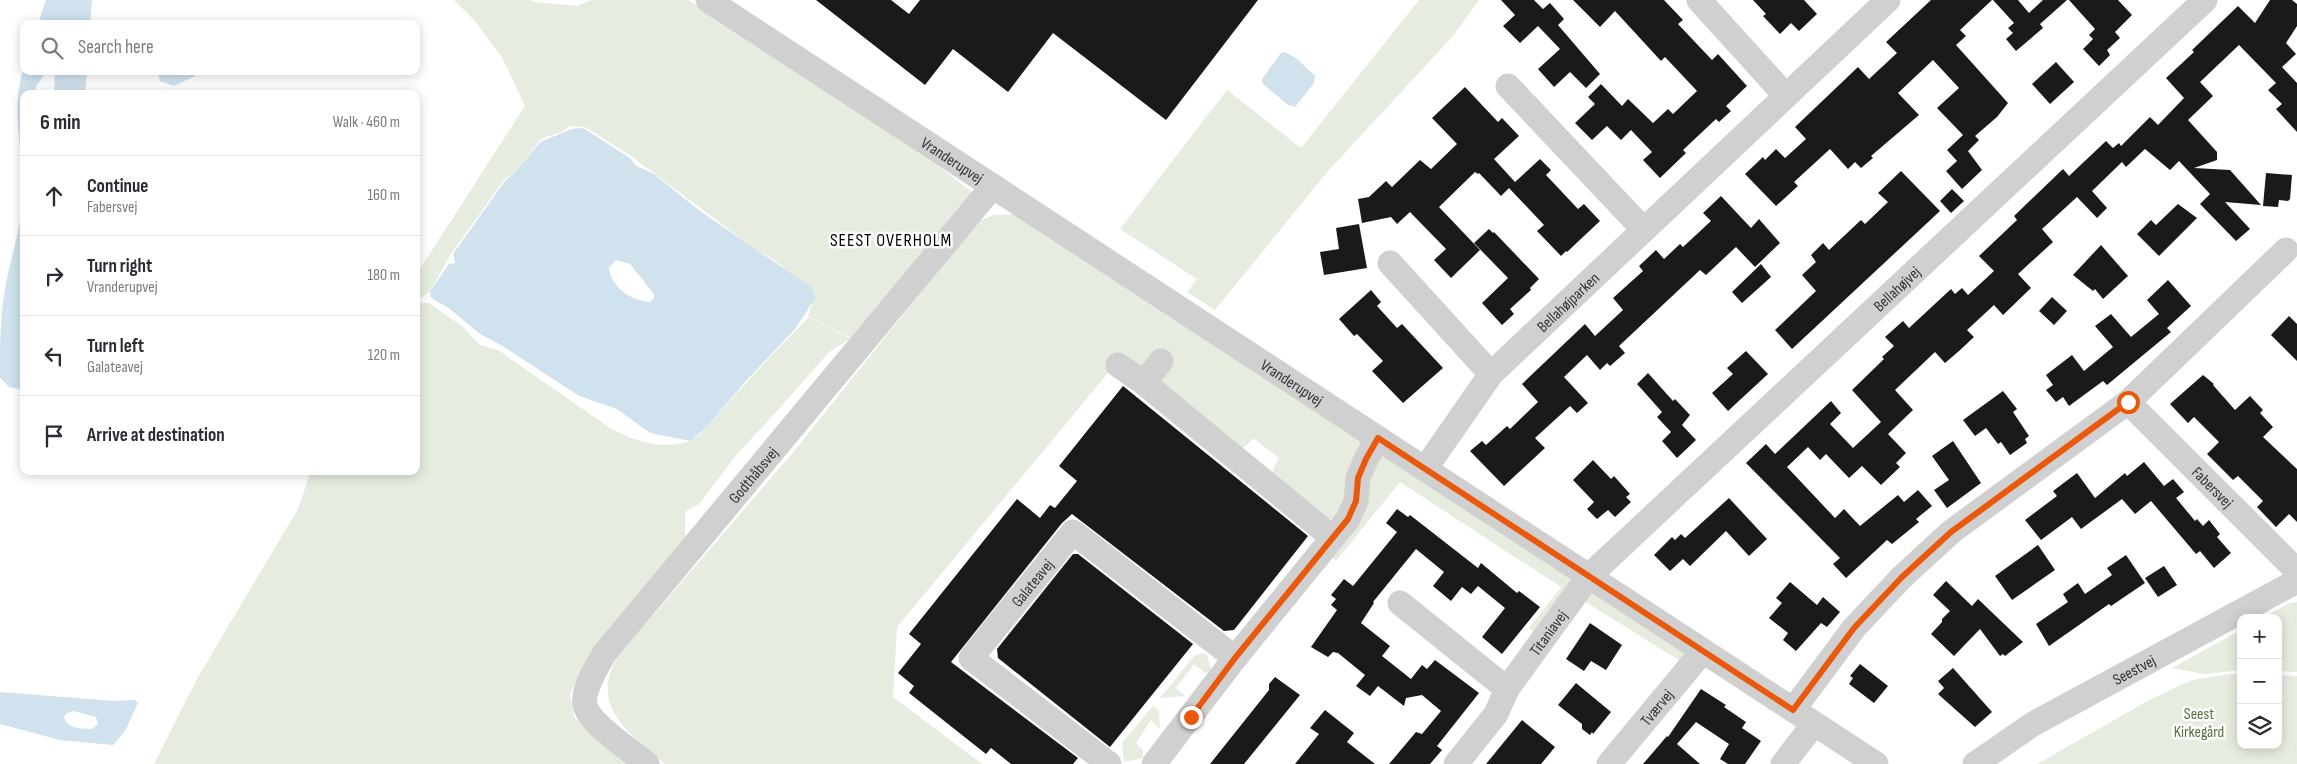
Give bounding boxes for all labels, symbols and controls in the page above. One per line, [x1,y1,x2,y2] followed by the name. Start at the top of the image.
[20,20,420,75] search box
[38,34,66,62] icon: search
[78,36,154,59] text: Search here
[40,110,81,135] text: 6 min
[333,113,400,132] text: Walk · 460 m
[917,134,986,188] street label: Vranderupvej
[87,175,148,198] text: Continue
[40,182,68,210] icon: ahead
[367,186,400,205] text: 160 m
[87,198,137,217] text: Fabersvej
[830,230,952,251] district label: SEEST OVERHOLM
[87,255,152,278] text: Turn right
[40,262,68,290] icon: right
[1870,263,1925,316] street label: Bellahøjvej
[367,266,400,285] text: 180 m
[1534,269,1604,337] street label: Bellahøjparken
[87,278,158,297] text: Vranderupvej
[87,335,144,358] text: Turn left
[40,342,68,370] icon: left
[368,346,400,365] text: 120 m
[1257,356,1326,411] street label: Vranderupvej
[87,358,143,377] text: Galateavej
[2117,391,2140,414] route start
[40,422,68,450] icon: arrive
[87,424,225,447] text: Arrive at destination
[725,444,783,508] street label: Godthåbsvej
[2187,463,2236,513] street label: Fabersvej
[1008,556,1058,611] street label: Galateavej
[1526,607,1572,660] street label: Titaniavej
[2237,614,2282,749] map controls
[2237,614,2282,659] button: +
[2110,651,2159,690] street label: Seestvej
[2237,659,2282,704] button: −
[1637,686,1678,730] street label: Tværvej
[2237,704,2282,749] button: layers
[2174,705,2224,742] park label: Seest Kirkegård
[1180,706,1203,729] route end

